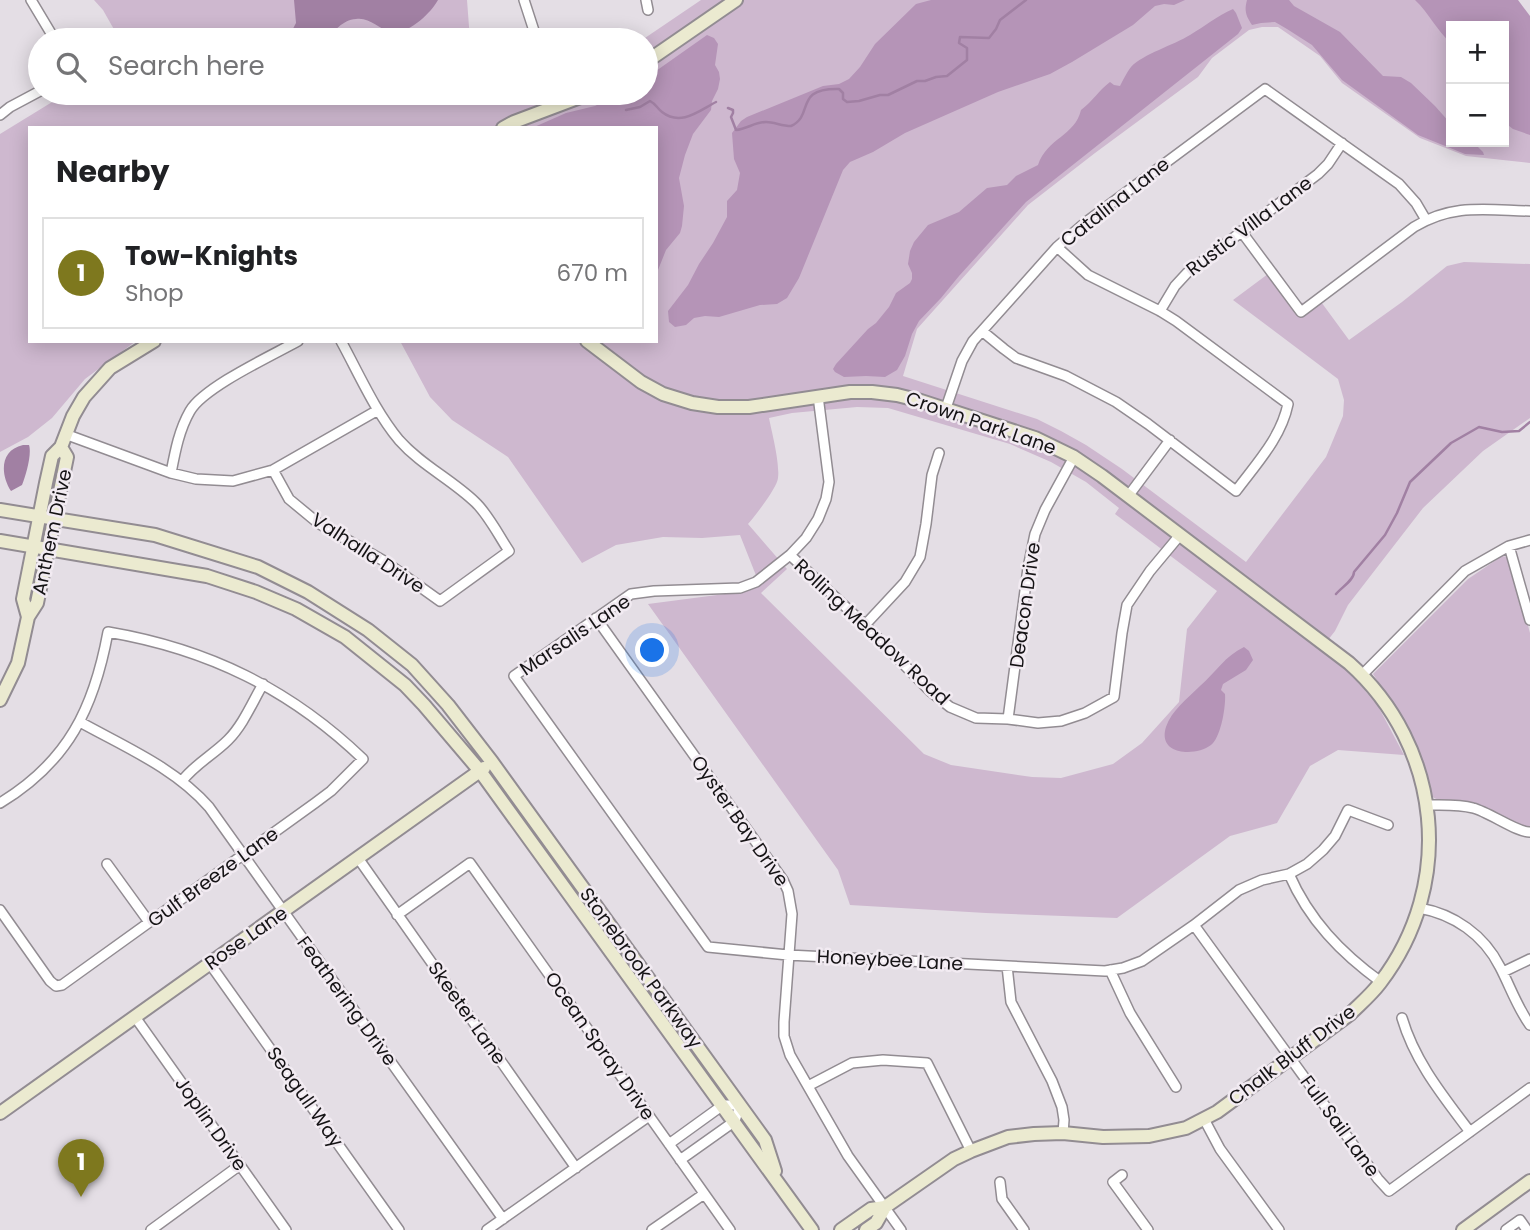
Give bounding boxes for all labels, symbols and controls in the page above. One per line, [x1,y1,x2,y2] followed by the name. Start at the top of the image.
[1446,21,1509,147] map controls
[1446,21,1509,84] button: +
[28,28,658,105] search box
[52,48,90,86] icon: search
[108,48,265,84] text: Search here
[1446,84,1509,147] button: −
[56,150,170,193] text: Nearby
[1055,151,1175,253] street label: Catalina Lane
[1180,170,1318,282] street label: Rustic Villa Lane
[125,238,298,274] text: Tow-Knights
[77,257,85,289] text: 1
[557,257,628,289] text: 670 m
[125,277,184,309] text: Shop
[902,385,1060,461] street label: Crown Park Lane
[25,467,79,597] street label: Anthem Drive
[306,506,430,600] street label: Valhalla Drive
[1003,540,1047,670] street label: Deacon Drive
[788,553,956,711] street label: Rolling Meadow Road
[514,588,636,682] street label: Marsalis Lane
[635,633,669,667] your location
[685,750,795,892] street label: Oyster Bay Drive
[142,820,284,934] street label: Gulf Breeze Lane
[573,882,709,1054] street label: Stonebrook Parkway
[199,900,293,976] street label: Rose Lane
[291,931,403,1071] street label: Feathering Drive
[816,943,964,977] street label: Honeybee Lane
[421,956,513,1070] street label: Skeeter Lane
[539,966,661,1126] street label: Ocean Spray Drive
[1223,998,1361,1112] street label: Chalk Bluff Drive
[260,1041,350,1153] street label: Seagull Way
[1294,1070,1386,1182] street label: Full Sail Lane
[169,1071,253,1177] street label: Joplin Drive
[58,1139,104,1197] pin: 1

